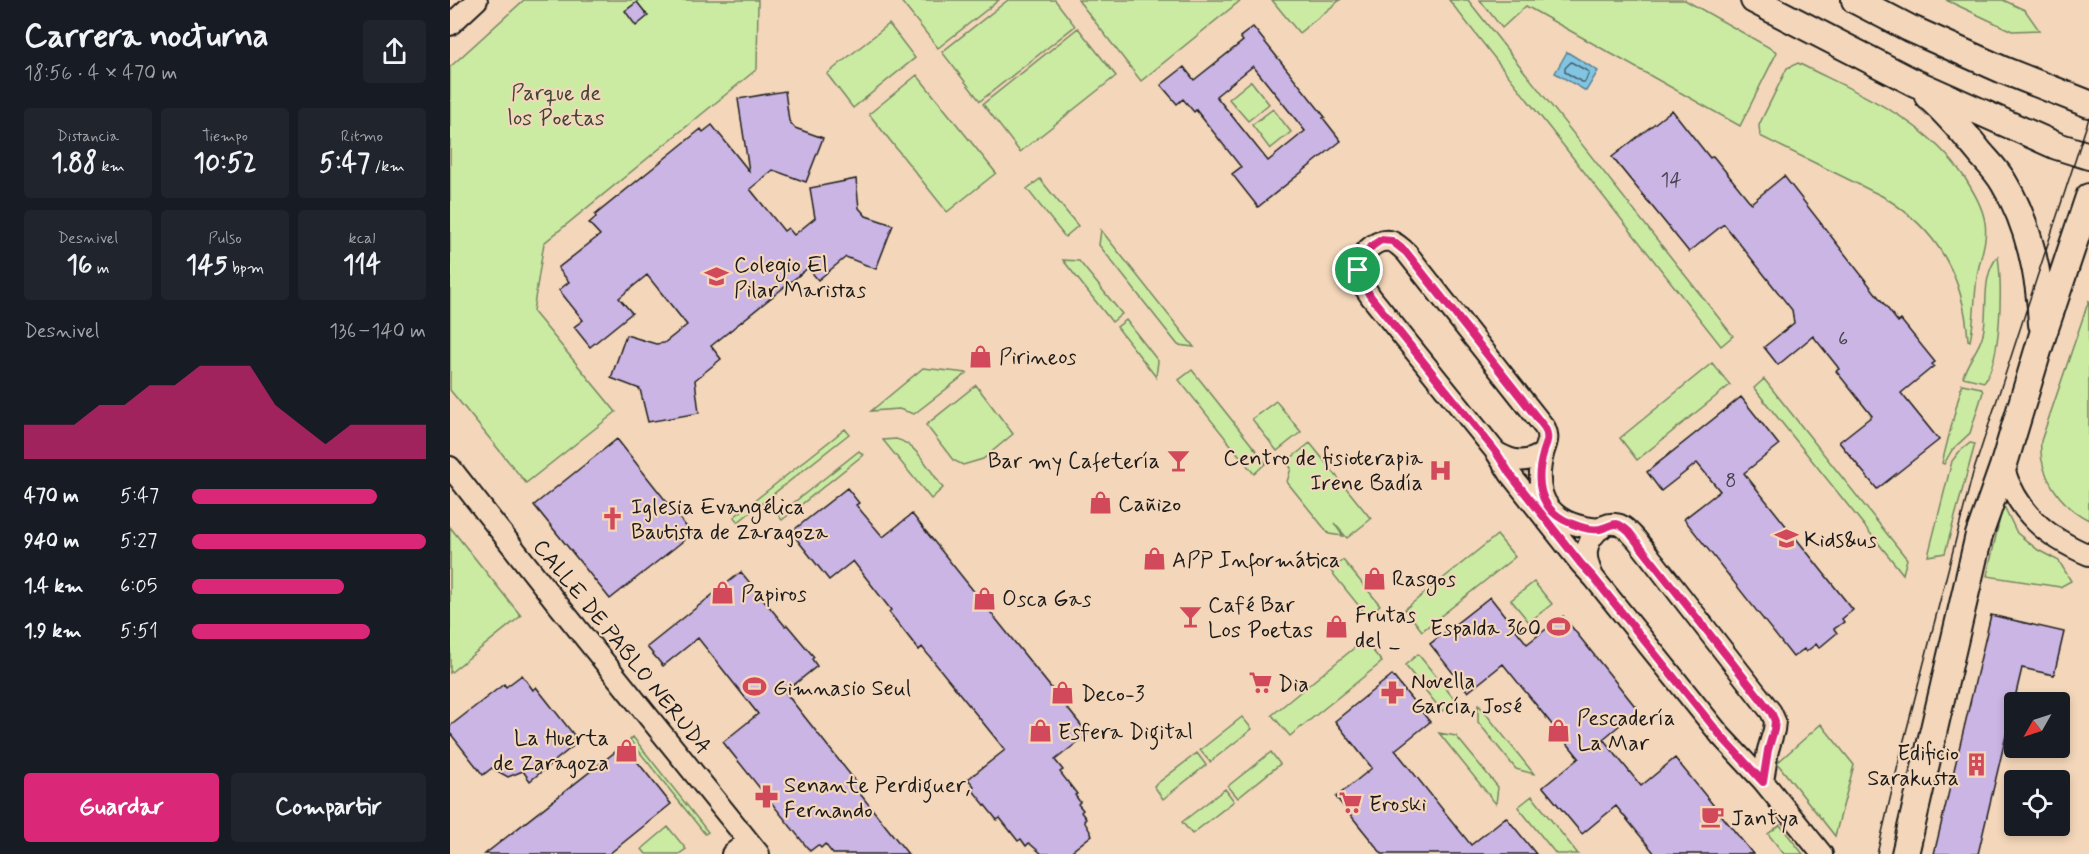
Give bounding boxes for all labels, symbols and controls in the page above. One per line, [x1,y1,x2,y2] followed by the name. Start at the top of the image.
[24,15,269,59] text: Carrera nocturna
[363,20,426,83] button: share
[24,60,177,87] text: 18:56 · 4 × 470 m
[507,80,605,133] park label: Parque de los Poetas
[57,126,119,147] text: Distancia
[202,126,248,147] text: Tiempo
[341,126,383,147] text: Ritmo
[51,147,97,181] text: 1.88
[194,147,256,181] text: 10:52
[319,147,370,181] text: 5:47
[97,156,125,177] text: km
[370,156,405,177] text: /km
[1660,167,1682,194] house number: 14
[58,228,118,249] text: Desnivel
[208,228,242,249] text: Pulso
[349,228,375,249] text: kcal
[1332,244,1383,295] pin
[66,249,92,283] text: 16
[186,249,228,283] text: 145
[343,249,381,283] text: 114
[734,252,867,305] place label: Colegio El Pilar Maristas
[1341,253,1374,286] icon: arrive
[92,258,110,279] text: m
[228,258,264,279] text: bpm
[703,264,729,290] school or university icon: Colegio El Pilar Maristas
[24,318,99,345] text: Desnivel
[329,318,426,345] text: 136–140 m
[1838,326,1848,353] house number: 6
[968,343,994,369] shop icon: Pirineos
[999,344,1077,372] place label: Pirineos
[1223,445,1424,498] place label: Centro de fisioterapia Irene Badía
[1165,447,1191,473] bar icon: Bar my Cafetería
[988,448,1160,476] place label: Bar my Cafetería
[1428,457,1454,483] hospital icon: Centro de fisioterapia Irene Badía
[1725,468,1737,495] house number: 8
[24,483,79,510] text: 470 m
[120,483,159,510] text: 5:47
[1087,490,1113,516] shop icon: Cañizo
[1118,491,1181,519] place label: Cañizo
[631,494,829,548] place label: Iglesia Evangélica Bautista de Zaragoza
[600,506,626,532] church icon: Iglesia Evangélica Bautista de Zaragoza
[1773,526,1799,552] school or university icon: Kids&us
[1804,527,1877,555] place label: Kids&us
[24,528,79,555] text: 940 m
[120,528,157,555] text: 5:27
[526,534,717,761] street label: CALLE DE PABLO NERUDA
[1141,546,1167,572] shop icon: APP Informática
[1172,547,1340,577] place label: APP Informática
[1361,565,1387,591] shop icon: Rasgos
[1392,566,1456,597] place label: Rasgos
[24,573,83,600] text: 1.4 km
[120,573,157,600] text: 6:05
[710,580,736,606] shop icon: Papiros
[741,581,807,609] place label: Papiros
[971,585,997,611] shop icon: Osca Gas
[1002,586,1092,614] place label: Osca Gas
[1208,592,1313,645] place label: Café Bar Los Poetas
[1355,602,1416,655] place label: Frutas del _
[1177,604,1203,630] bar icon: Café Bar Los Poetas
[1324,614,1350,640] shop icon: Frutas del _
[1546,614,1572,640] sports icon: Espalda 360
[1430,615,1541,643] place label: Espalda 360
[24,618,82,645] text: 1.9 km
[120,618,158,645] text: 5:51
[1411,668,1522,721] place label: Novella García, José
[1247,670,1273,696] supermarket icon: Dia
[1278,671,1309,699] place label: Dia
[742,674,768,700] sports icon: Gimnasio Seul
[773,675,911,703] place label: Gimnasio Seul
[1050,680,1076,706] shop icon: Deco-3
[1380,680,1406,706] pharmacy icon: Novella García, José
[1081,681,1145,709] place label: Deco-3
[2004,692,2070,758] north arrow
[2004,692,2070,836] map controls
[1577,705,1675,758] place label: Pescadería La Mar
[1546,717,1572,743] shop icon: Pescadería La Mar
[1027,718,1053,744] shop icon: Esfera Digital
[1058,719,1193,750] place label: Esfera Digital
[493,725,609,779] place label: La Huerta de Zaragoza
[614,737,640,763] shop icon: La Huerta de Zaragoza
[1867,740,1959,793] place label: Edificio Sarakusta
[1964,752,1990,778] building icon: Edificio Sarakusta
[2004,770,2070,836] button: locate
[784,772,971,825] place label: Senante Perdiguer, Fernando
[24,773,219,842] button: Guardar
[231,773,426,842] button: Compartir
[753,784,779,810] pharmacy icon: Senante Perdiguer, Fernando
[1338,790,1364,816] supermarket icon: Eroski
[1369,791,1426,819] place label: Eroski
[1700,804,1726,830] cafe icon: Jantya
[1731,805,1799,833] place label: Jantya

